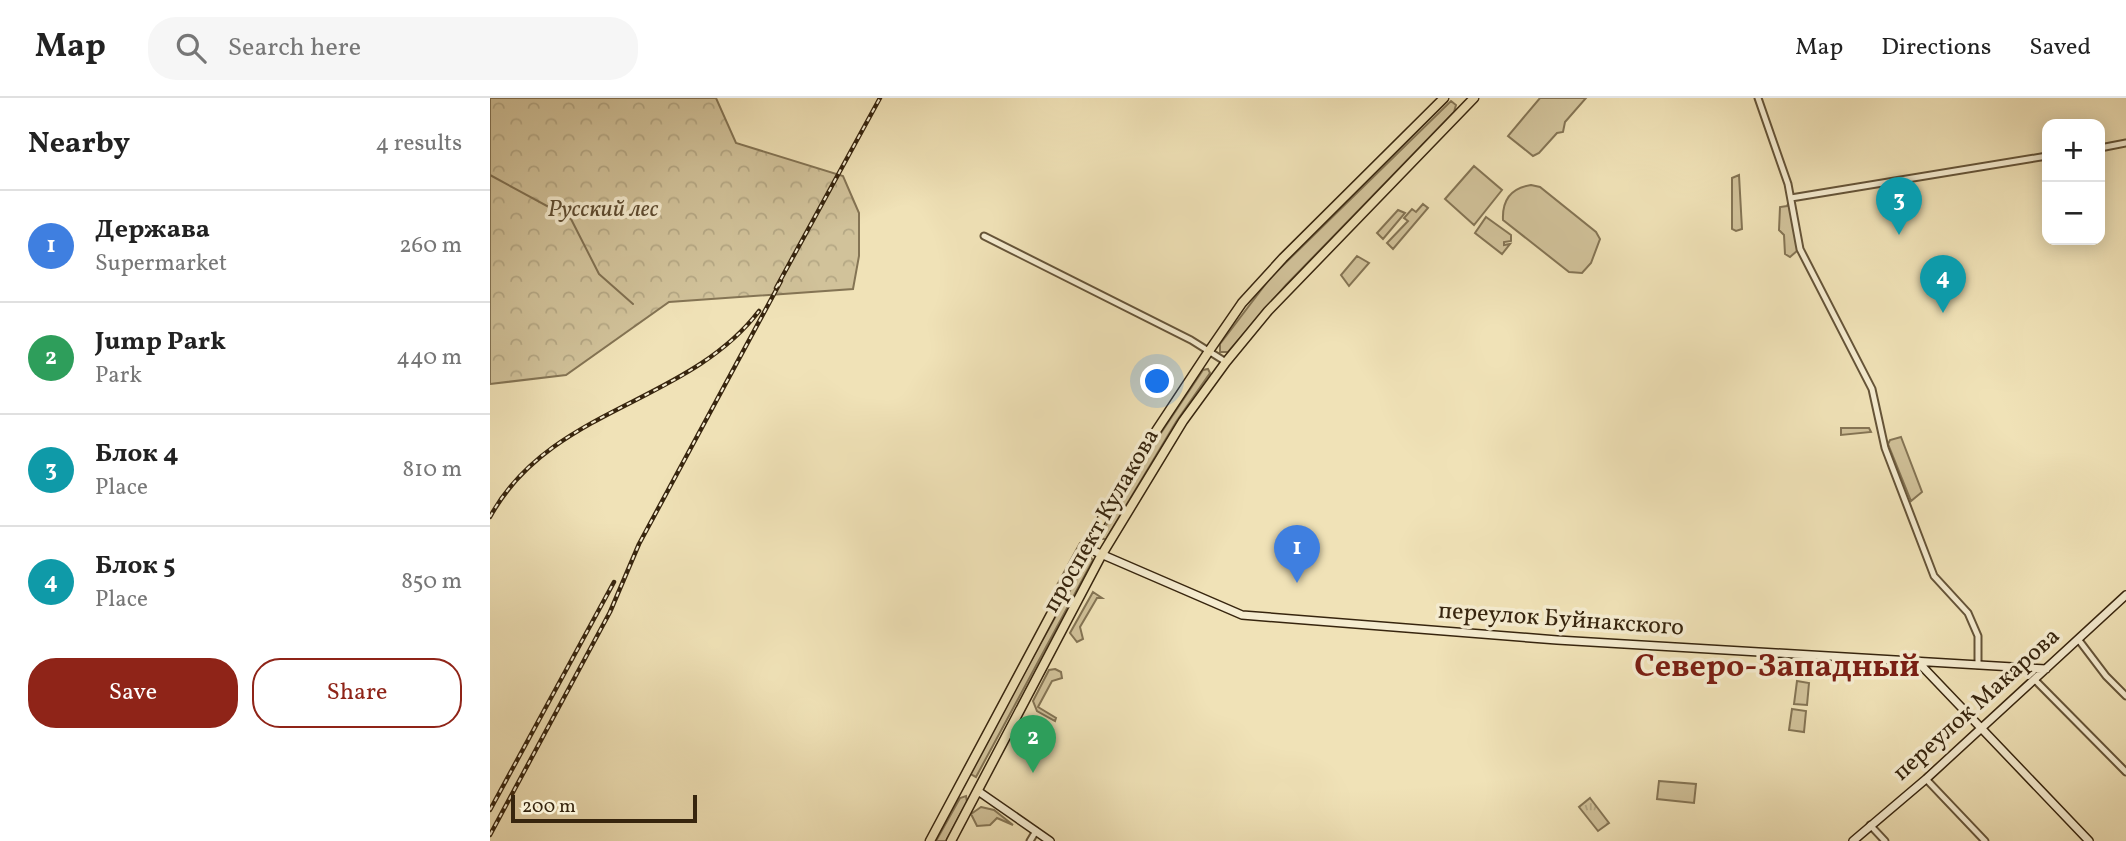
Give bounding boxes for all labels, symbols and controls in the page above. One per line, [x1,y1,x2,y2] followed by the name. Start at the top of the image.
[148,17,638,80] search box
[35,25,106,71] text: Map
[172,29,210,67] icon: search
[228,30,361,66] text: Search here
[1795,31,1843,65] text: Map
[1881,31,1991,65] text: Directions
[2029,31,2091,65] text: Saved
[2042,119,2105,245] map controls
[2042,119,2105,182] button: +
[28,123,130,165] text: Nearby
[376,128,462,160] text: 4 results
[1876,177,1922,235] pin: 3
[2042,182,2105,245] button: −
[548,193,659,227] park label: Русский лес
[95,212,210,248] text: Держава
[46,230,56,262] text: 1
[399,230,462,262] text: 260 m
[95,248,227,280] text: Supermarket
[1920,255,1966,313] pin: 4
[95,324,226,360] text: Jump Park
[45,342,57,374] text: 2
[396,342,462,374] text: 440 m
[95,360,142,392] text: Park
[1140,364,1174,398] your location
[1035,423,1169,619] street label: проспект Кулакова
[95,436,179,472] text: Блок 4
[45,454,57,486] text: 3
[403,454,462,486] text: 810 m
[95,472,148,504] text: Place
[1274,525,1320,583] pin: 1
[95,548,176,584] text: Блок 5
[44,566,58,598] text: 4
[401,566,462,598] text: 850 m
[95,584,148,616] text: Place
[1437,594,1685,646] street label: переулок Буйнакского
[1886,620,2068,790] street label: переулок Макарова
[1634,646,1920,690] district label: Северо-Западный
[28,658,238,728] button: Save
[252,658,462,728] button: Share
[1010,715,1056,773] pin: 2
[511,792,696,824] scale bar
[522,794,576,820] text: 200 m

